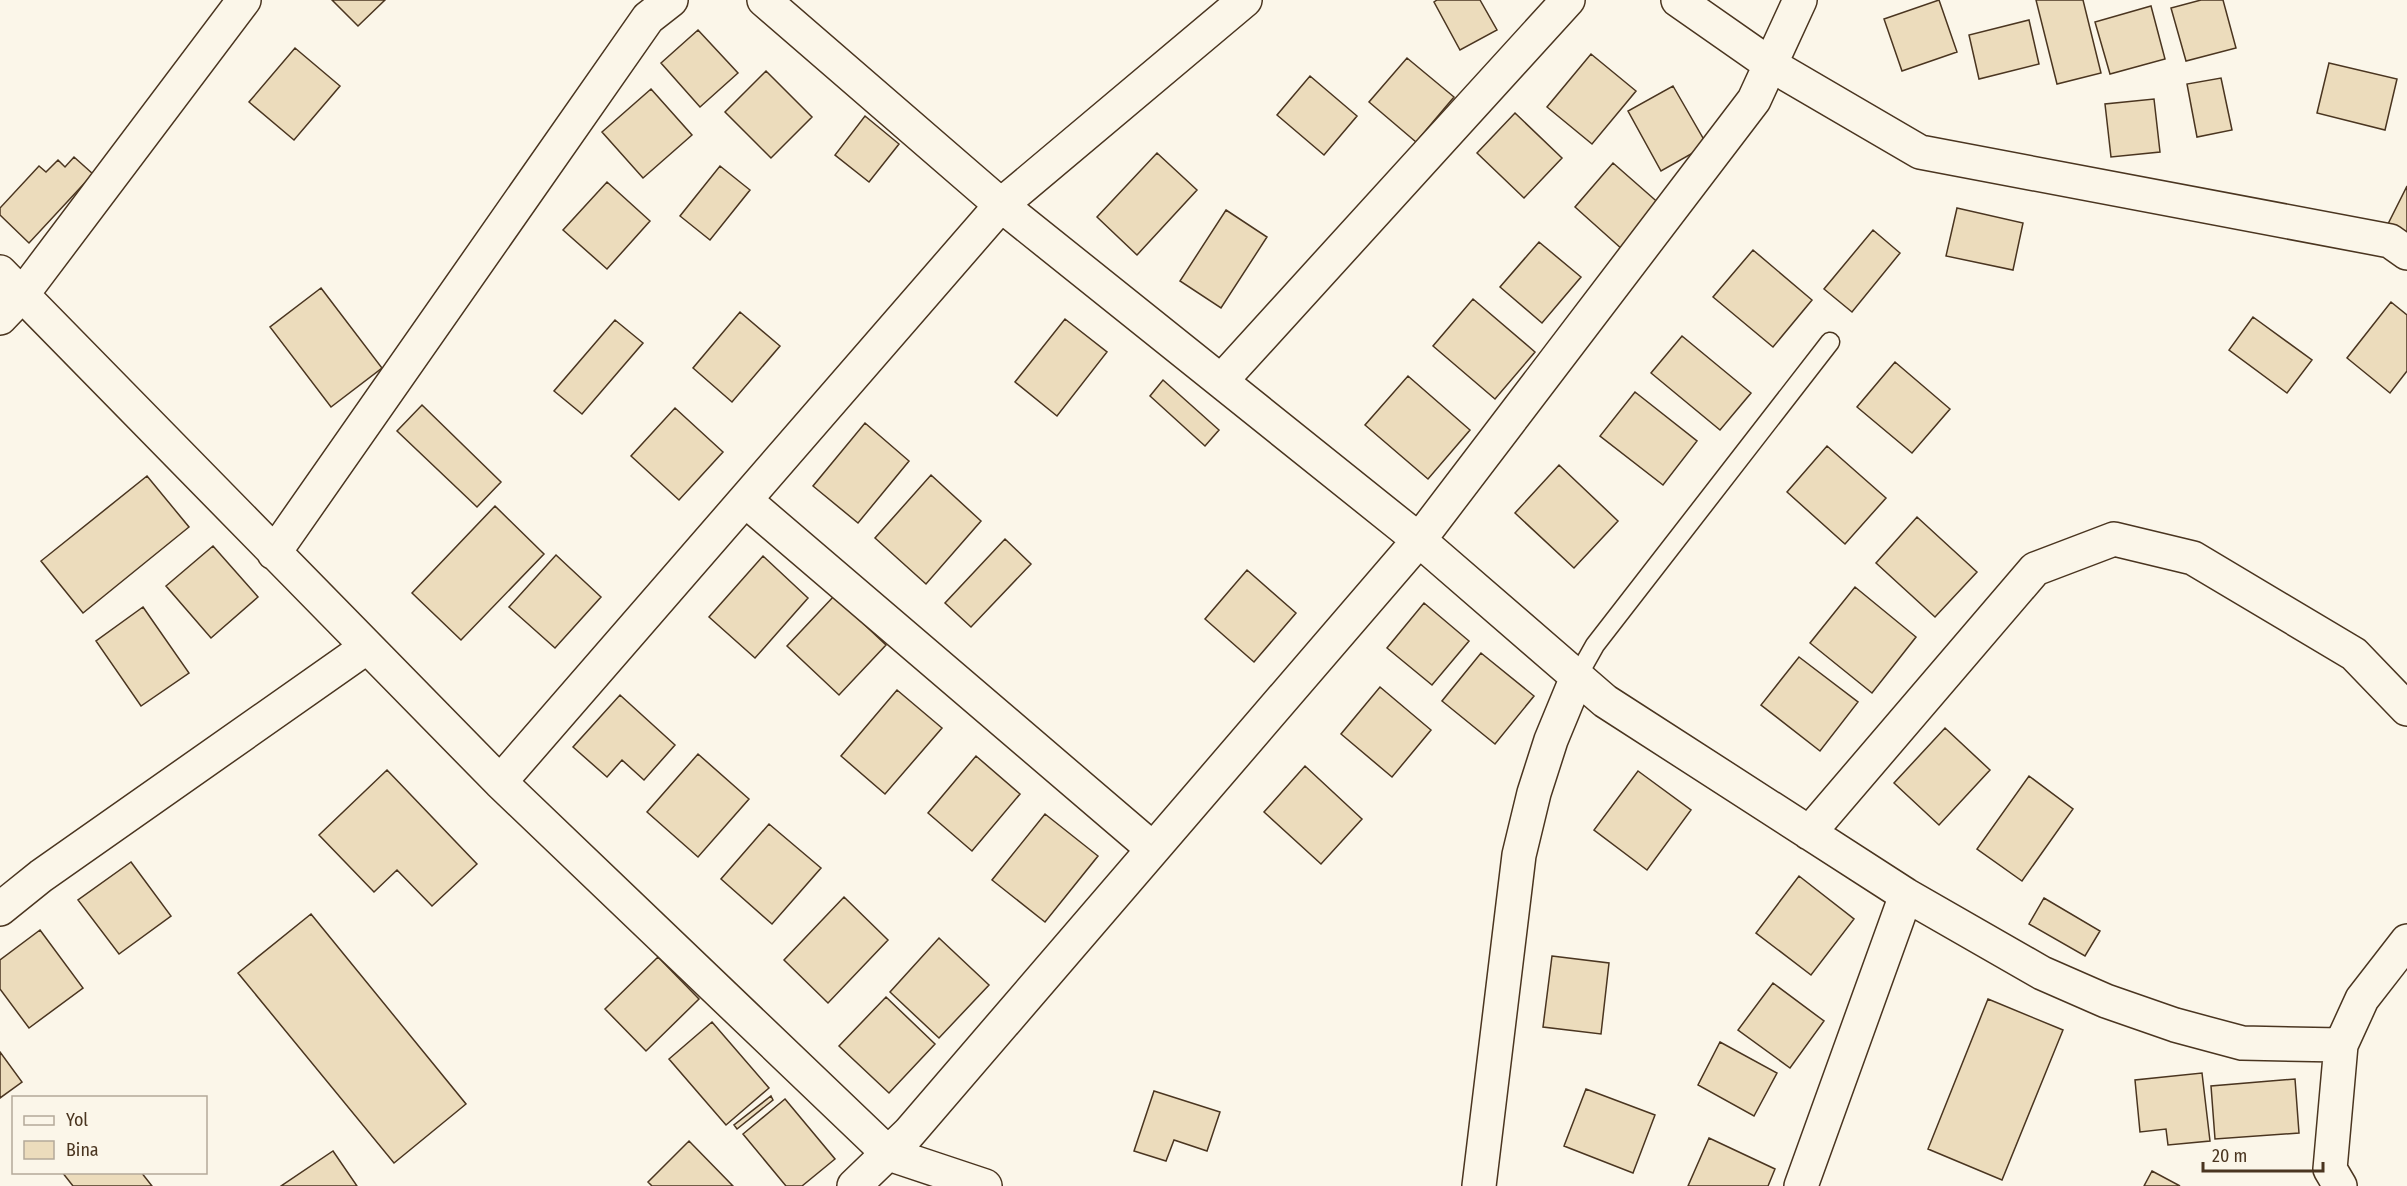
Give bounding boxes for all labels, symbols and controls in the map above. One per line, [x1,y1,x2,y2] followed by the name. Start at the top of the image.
[12,1096,207,1174] legend
[66,1109,88,1131] text: Yol
[2203,1135,2323,1173] scale bar
[66,1139,99,1161] text: Bina
[2212,1145,2247,1167] text: 20 m

